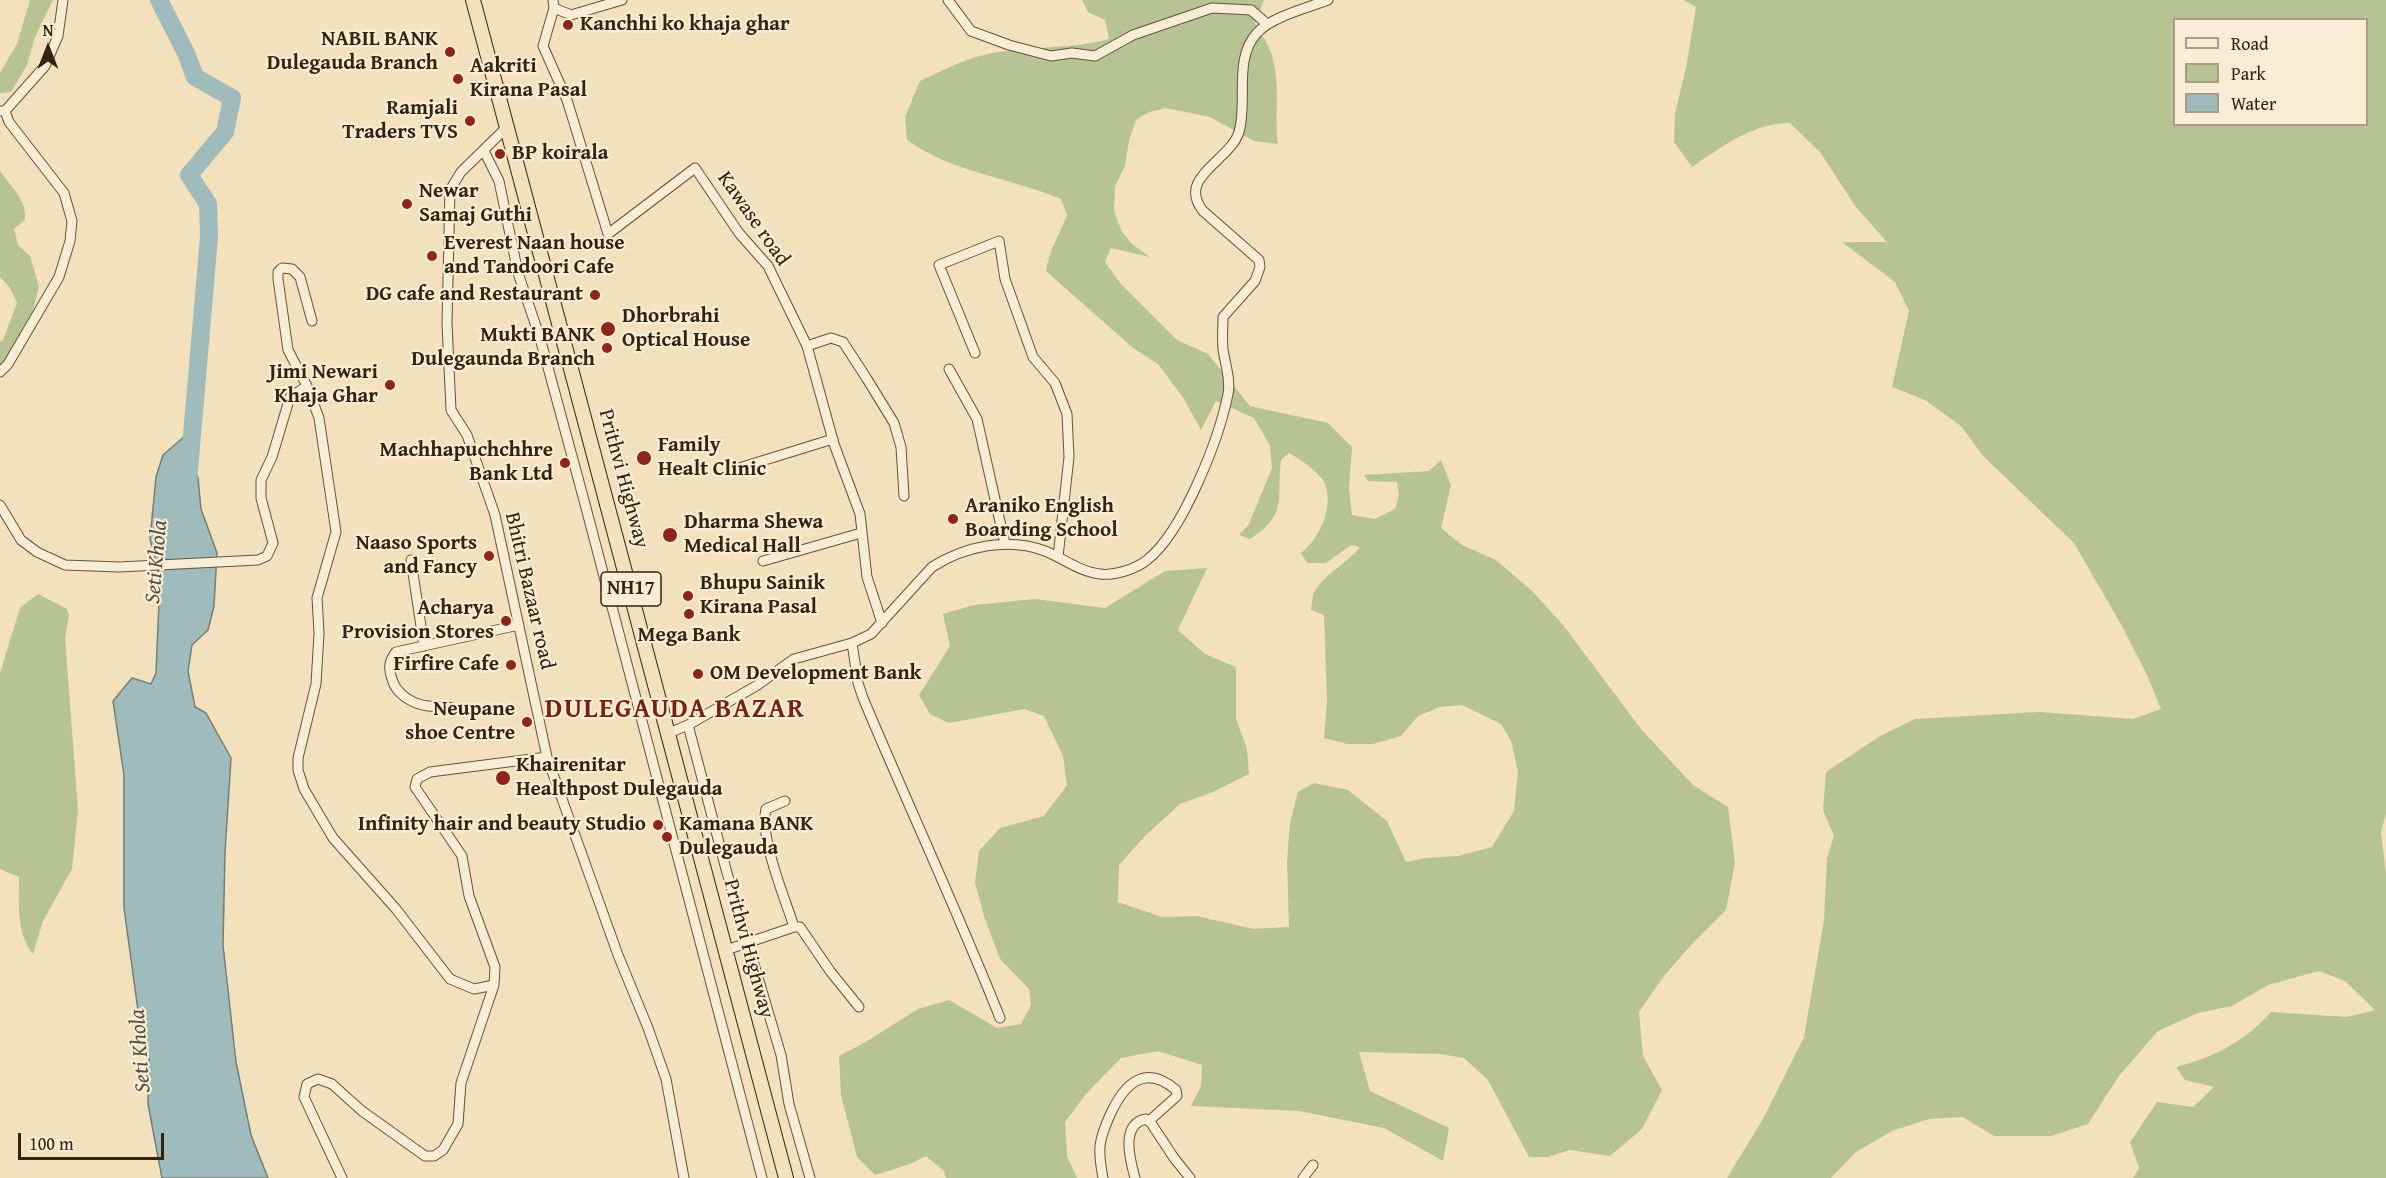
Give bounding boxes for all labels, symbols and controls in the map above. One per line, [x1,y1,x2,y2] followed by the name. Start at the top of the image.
[580,12,790,38] place label: Kanchhi ko khaja ghar
[18,18,78,78] north arrow
[43,18,53,42] text: N
[561,18,575,32] marker: Kanchhi ko khaja ghar
[2173,18,2368,126] legend
[267,27,438,77] place label: NABIL BANK Dulegauda Branch
[2231,30,2269,57] text: Road
[443,45,457,59] marker: NABIL BANK Dulegauda Branch
[470,54,587,104] place label: Aakriti Kirana Pasal
[2231,60,2266,87] text: Park
[451,72,465,86] marker: Aakriti Kirana Pasal
[2231,90,2276,117] text: Water
[342,96,458,146] place label: Ramjali Traders TVS
[463,114,477,128] marker: Ramjali Traders TVS
[512,141,609,167] place label: BP koirala
[493,147,507,161] marker: BP koirala
[711,167,795,271] street label: Kawase road
[419,179,532,229] place label: Newar Samaj Guthi
[400,197,414,211] marker: Newar Samaj Guthi
[444,231,625,281] place label: Everest Naan house and Tandoori Cafe
[425,249,439,263] marker: Everest Naan house and Tandoori Cafe
[366,282,583,308] place label: DG cafe and Restaurant
[588,288,602,302] marker: DG cafe and Restaurant
[622,304,750,354] place label: Dhorbrahi Optical House
[599,320,617,338] marker: Dhorbrahi Optical House
[411,323,595,373] place label: Mukti BANK Dulegaunda Branch
[600,341,614,355] marker: Mukti BANK Dulegaunda Branch
[269,360,378,410] place label: Jimi Newari Khaja Ghar
[383,378,397,392] marker: Jimi Newari Khaja Ghar
[592,407,654,551] street label: Prithvi Highway
[658,433,766,483] place label: Family Healt Clinic
[380,438,553,488] place label: Machhapuchchhre Bank Ltd
[635,449,653,467] marker: Family Healt Clinic
[558,456,572,470] marker: Machhapuchchhre Bank Ltd
[965,494,1118,544] place label: Araniko English Boarding School
[499,510,559,672] street label: Bhitri Bazaar road
[684,510,823,560] place label: Dharma Shewa Medical Hall
[946,512,960,526] marker: Araniko English Boarding School
[140,519,174,605] water label: Seti Khola
[661,526,679,544] marker: Dharma Shewa Medical Hall
[356,531,477,581] place label: Naaso Sports and Fancy
[482,549,496,563] marker: Naaso Sports and Fancy
[700,571,825,621] place label: Bhupu Sainik Kirana Pasal
[601,572,661,606] road number: NH17
[681,589,695,603] marker: Bhupu Sainik Kirana Pasal
[342,596,494,646] place label: Acharya Provision Stores
[682,607,696,621] marker: Mega Bank
[499,614,513,628] marker: Acharya Provision Stores
[638,623,740,649] place label: Mega Bank
[394,652,499,678] place label: Firfire Cafe
[504,658,518,672] marker: Firfire Cafe
[710,661,921,687] place label: OM Development Bank
[691,667,705,681] marker: OM Development Bank
[545,694,805,726] district label: DULEGAUDA BAZAR
[405,697,515,747] place label: Neupane shoe Centre
[520,715,534,729] marker: Neupane shoe Centre
[516,753,722,803] place label: Khairenitar Healthpost Dulegauda
[494,769,512,787] marker: Khairenitar Healthpost Dulegauda
[358,812,646,838] place label: Infinity hair and beauty Studio
[679,812,813,862] place label: Kamana BANK Dulegauda
[651,818,665,832] marker: Infinity hair and beauty Studio
[660,830,674,844] marker: Kamana BANK Dulegauda
[717,877,779,1021] street label: Prithvi Highway
[125,1008,157,1094] water label: Seti Khola
[21,1121,166,1159] scale bar
[29,1130,74,1157] text: 100 m

